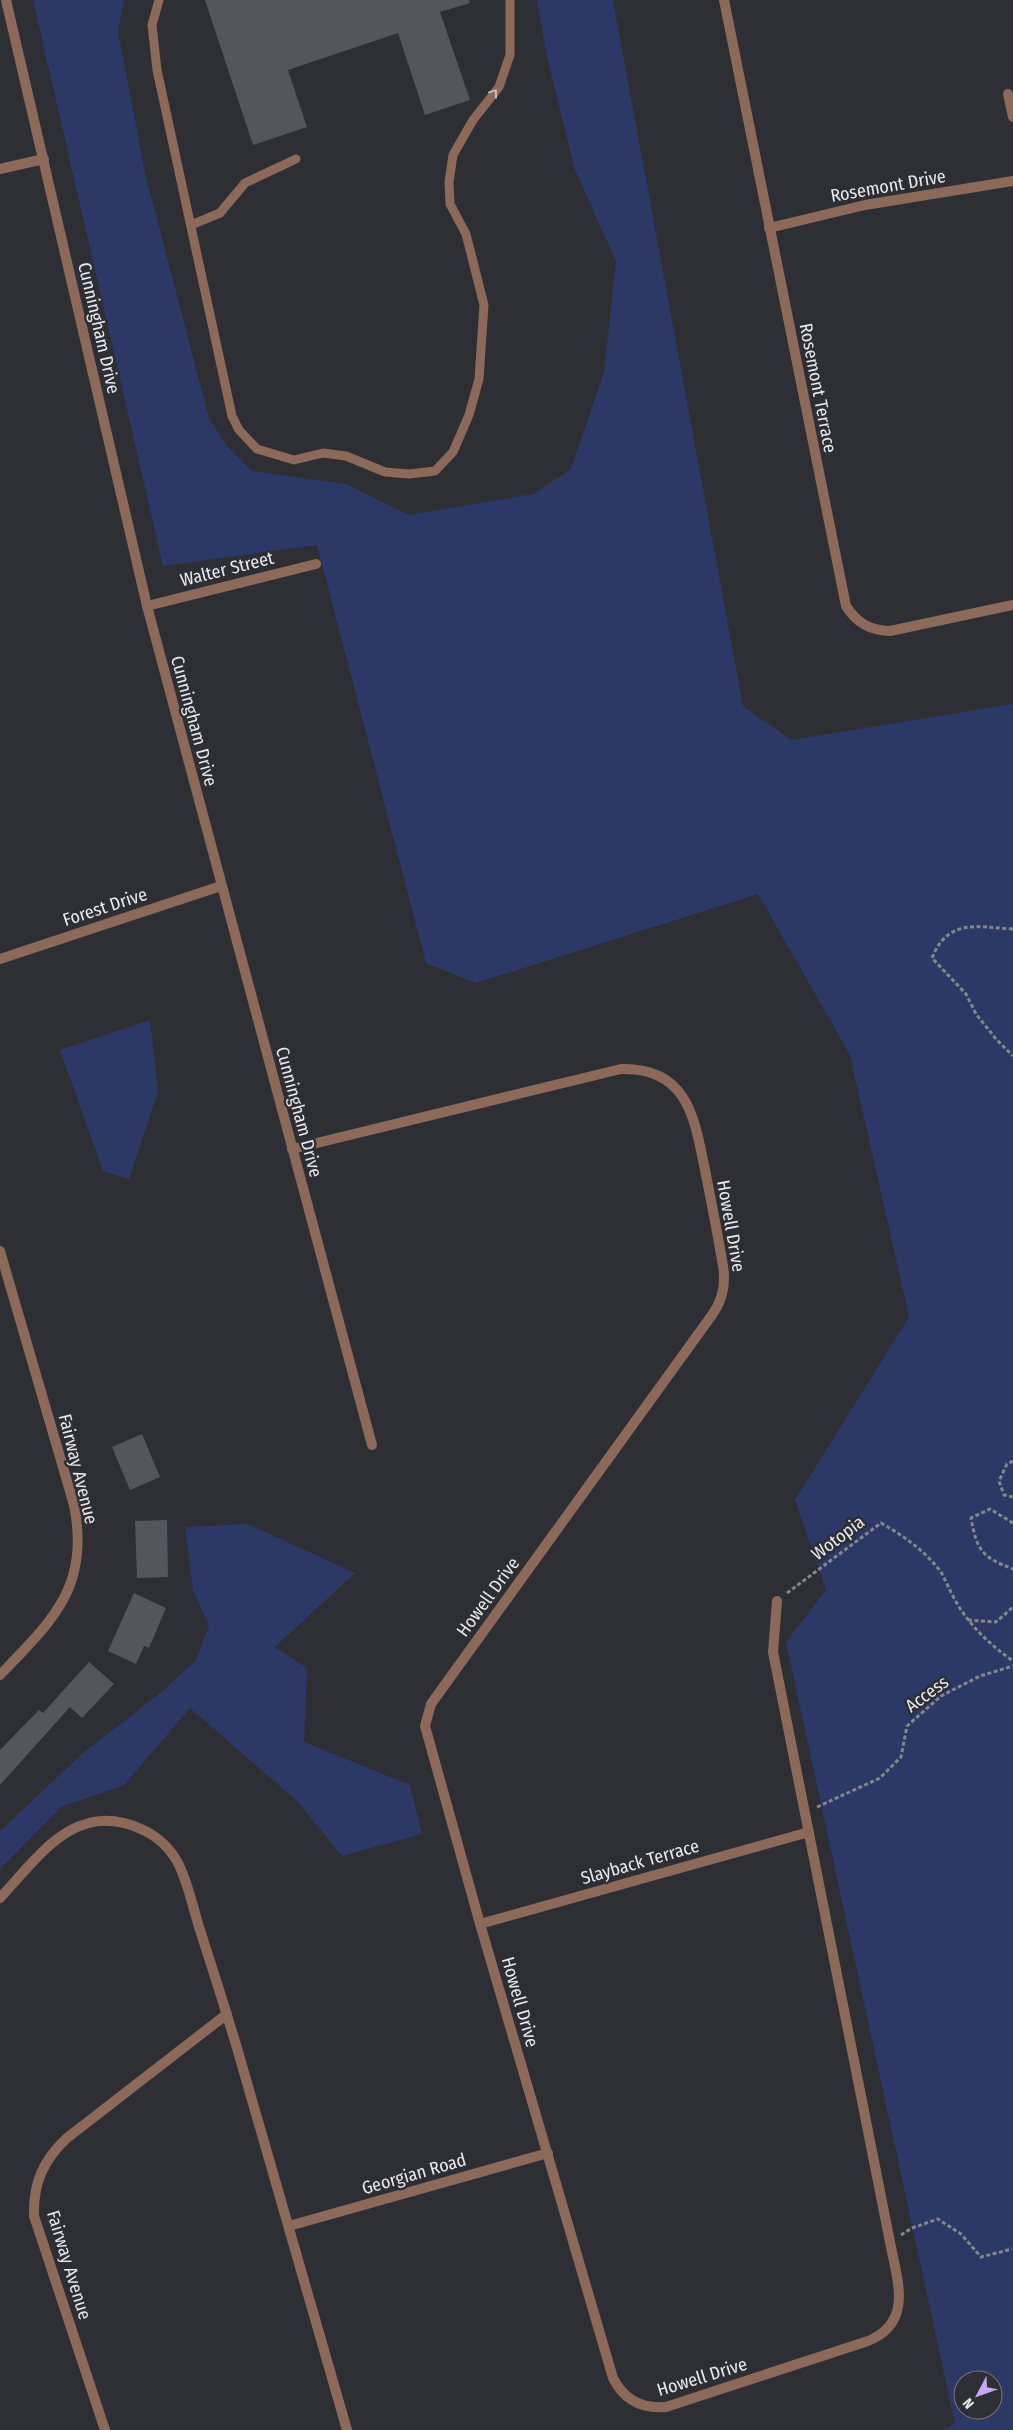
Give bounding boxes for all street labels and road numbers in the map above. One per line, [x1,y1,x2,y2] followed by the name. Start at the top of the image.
[829,165,947,207] street label: Rosemont Drive
[73,260,125,396] street label: Cunningham Drive
[795,321,841,455] street label: Rosemont Terrace
[178,547,276,591] street label: Walter Street
[166,653,222,789] street label: Cunningham Drive
[60,883,150,931] street label: Forest Drive
[271,1044,327,1180] street label: Cunningham Drive
[712,1178,750,1274] street label: Howell Drive
[54,1412,102,1527] street label: Fairway Avenue
[807,1511,869,1565] street label: Wotopia
[452,1553,524,1641] street label: Howell Drive
[901,1671,953,1717] street label: Access
[578,1835,702,1889] street label: Slayback Terrace
[497,1954,543,2050] street label: Howell Drive
[359,2149,469,2199] street label: Georgian Road
[42,2208,96,2322] street label: Fairway Avenue
[654,2353,750,2401] street label: Howell Drive

